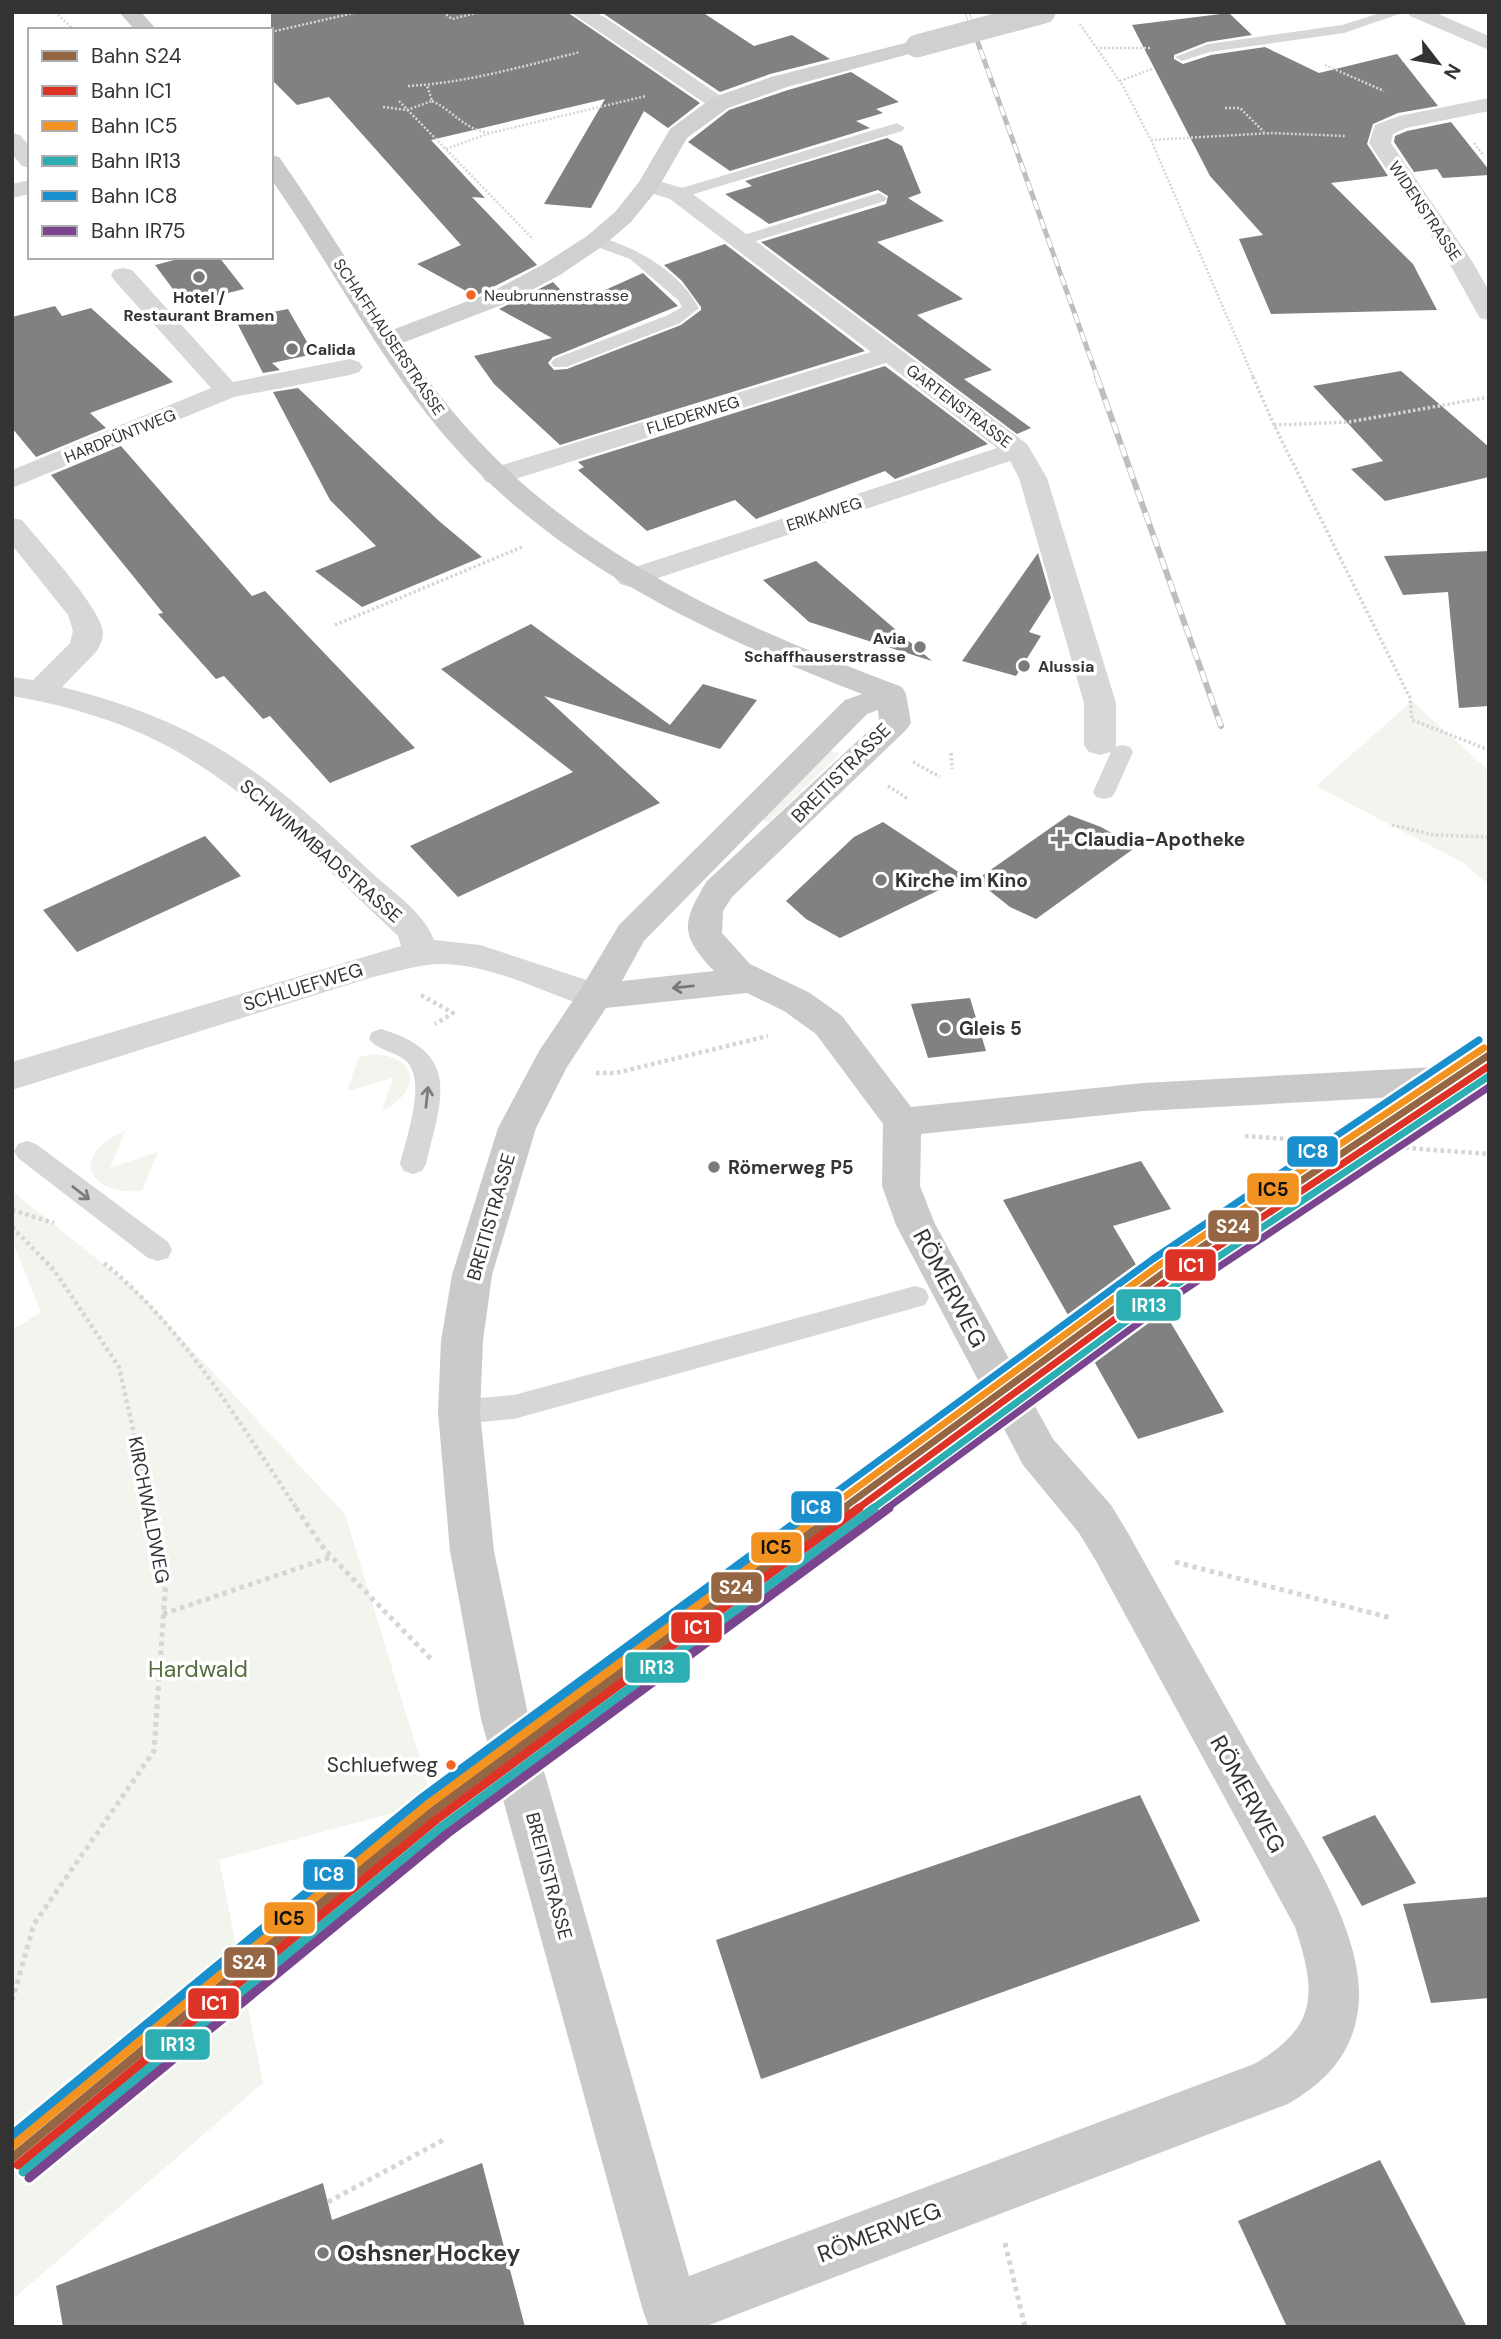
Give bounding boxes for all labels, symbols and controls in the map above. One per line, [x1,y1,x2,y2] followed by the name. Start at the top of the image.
[28,28,273,259] legend
[1403,28,1473,98] north arrow
[91,42,182,70] text: Bahn S24
[1438,59,1466,84] text: N
[91,77,171,105] text: Bahn IC1
[91,112,178,140] text: Bahn IC5
[91,147,181,175] text: Bahn IR13
[1384,157,1466,265] street label: WIDENSTRASSE
[91,182,178,210] text: Bahn IC8
[91,217,186,245] text: Bahn IR75
[329,255,449,419] street label: SCHAFFHAUSERSTRASSE
[191,269,207,285] marker: Hotel / Restaurant Bramen
[484,285,629,306] place label: Neubrunnenstrasse
[124,287,274,326] place label: Hotel / Restaurant Bramen
[464,288,478,302] marker: Neubrunnenstrasse
[306,339,356,360] place label: Calida
[284,341,300,357] marker: Calida
[902,359,1016,453] street label: GARTENSTRASSE
[644,391,742,439] street label: FLIEDERWEG
[61,404,179,468] street label: HARDPÜNTWEG
[784,492,864,536] street label: ERIKAWEG
[744,628,906,667] place label: Avia Schaffhauserstrasse
[912,639,928,655] marker: Avia Schaffhauserstrasse
[1038,656,1094,677] place label: Alussia
[1016,658,1032,674] marker: Alussia
[786,718,896,828] street label: BREITISTRASSE
[235,774,407,928] street label: SCHWIMMBADSTRASSE
[1074,827,1245,852] place label: Claudia-Apotheke
[1052,831,1068,847] marker: Claudia-Apotheke
[895,868,1028,893] place label: Kirche im Kino
[873,872,889,888] marker: Kirche im Kino
[240,957,366,1017] street label: SCHLUEFWEG
[672,981,694,994] one-way arrow
[959,1016,1022,1041] place label: Gleis 5
[937,1020,953,1036] marker: Gleis 5
[421,1087,434,1109] one-way arrow
[1286,1135,1339,1168] line badge: IC8
[1297,1139,1329,1164] text: IC8
[461,1151,521,1283] street label: BREITISTRASSE
[728,1155,854,1180] place label: Römerweg P5
[706,1159,722,1175] marker: Römerweg P5
[1246,1172,1300,1206] line badge: IC5
[1257,1177,1289,1202] text: IC5
[71,1185,90,1200] one-way arrow
[1207,1209,1260,1243] line badge: S24
[1216,1214,1250,1239] text: S24
[906,1224,994,1352] street label: RÖMERWEG
[1164,1248,1217,1282] line badge: IC1
[1178,1253,1204,1278] text: IC1
[1115,1288,1182,1322] line badge: IR13
[1131,1293,1167,1318] text: IR13
[122,1434,176,1586] street label: KIRCHWALDWEG
[790,1490,843,1524] line badge: IC8
[800,1495,832,1520] text: IC8
[750,1531,803,1564] line badge: IC5
[760,1535,792,1560] text: IC5
[710,1571,763,1604] line badge: S24
[719,1575,753,1600] text: S24
[670,1611,723,1644] line badge: IC1
[684,1615,710,1640] text: IC1
[624,1651,691,1684] line badge: IR13
[148,1654,248,1684] park label: Hardwald
[639,1655,675,1680] text: IR13
[1203,1730,1293,1858] street label: RÖMERWEG
[327,1751,438,1779] place label: Schluefweg
[444,1758,458,1772] marker: Schluefweg
[520,1809,578,1943] street label: BREITISTRASSE
[302,1858,356,1891] line badge: IC8
[313,1862,345,1887] text: IC8
[263,1901,316,1935] line badge: IC5
[273,1906,305,1931] text: IC5
[223,1946,276,1979] line badge: S24
[232,1950,266,1975] text: S24
[187,1987,240,2020] line badge: IC1
[201,1991,227,2016] text: IC1
[144,2028,211,2061] line badge: IR13
[160,2032,196,2057] text: IR13
[813,2195,945,2269] street label: RÖMERWEG
[337,2238,521,2268] place label: Oshsner Hockey
[315,2245,331,2261] marker: Oshsner Hockey

